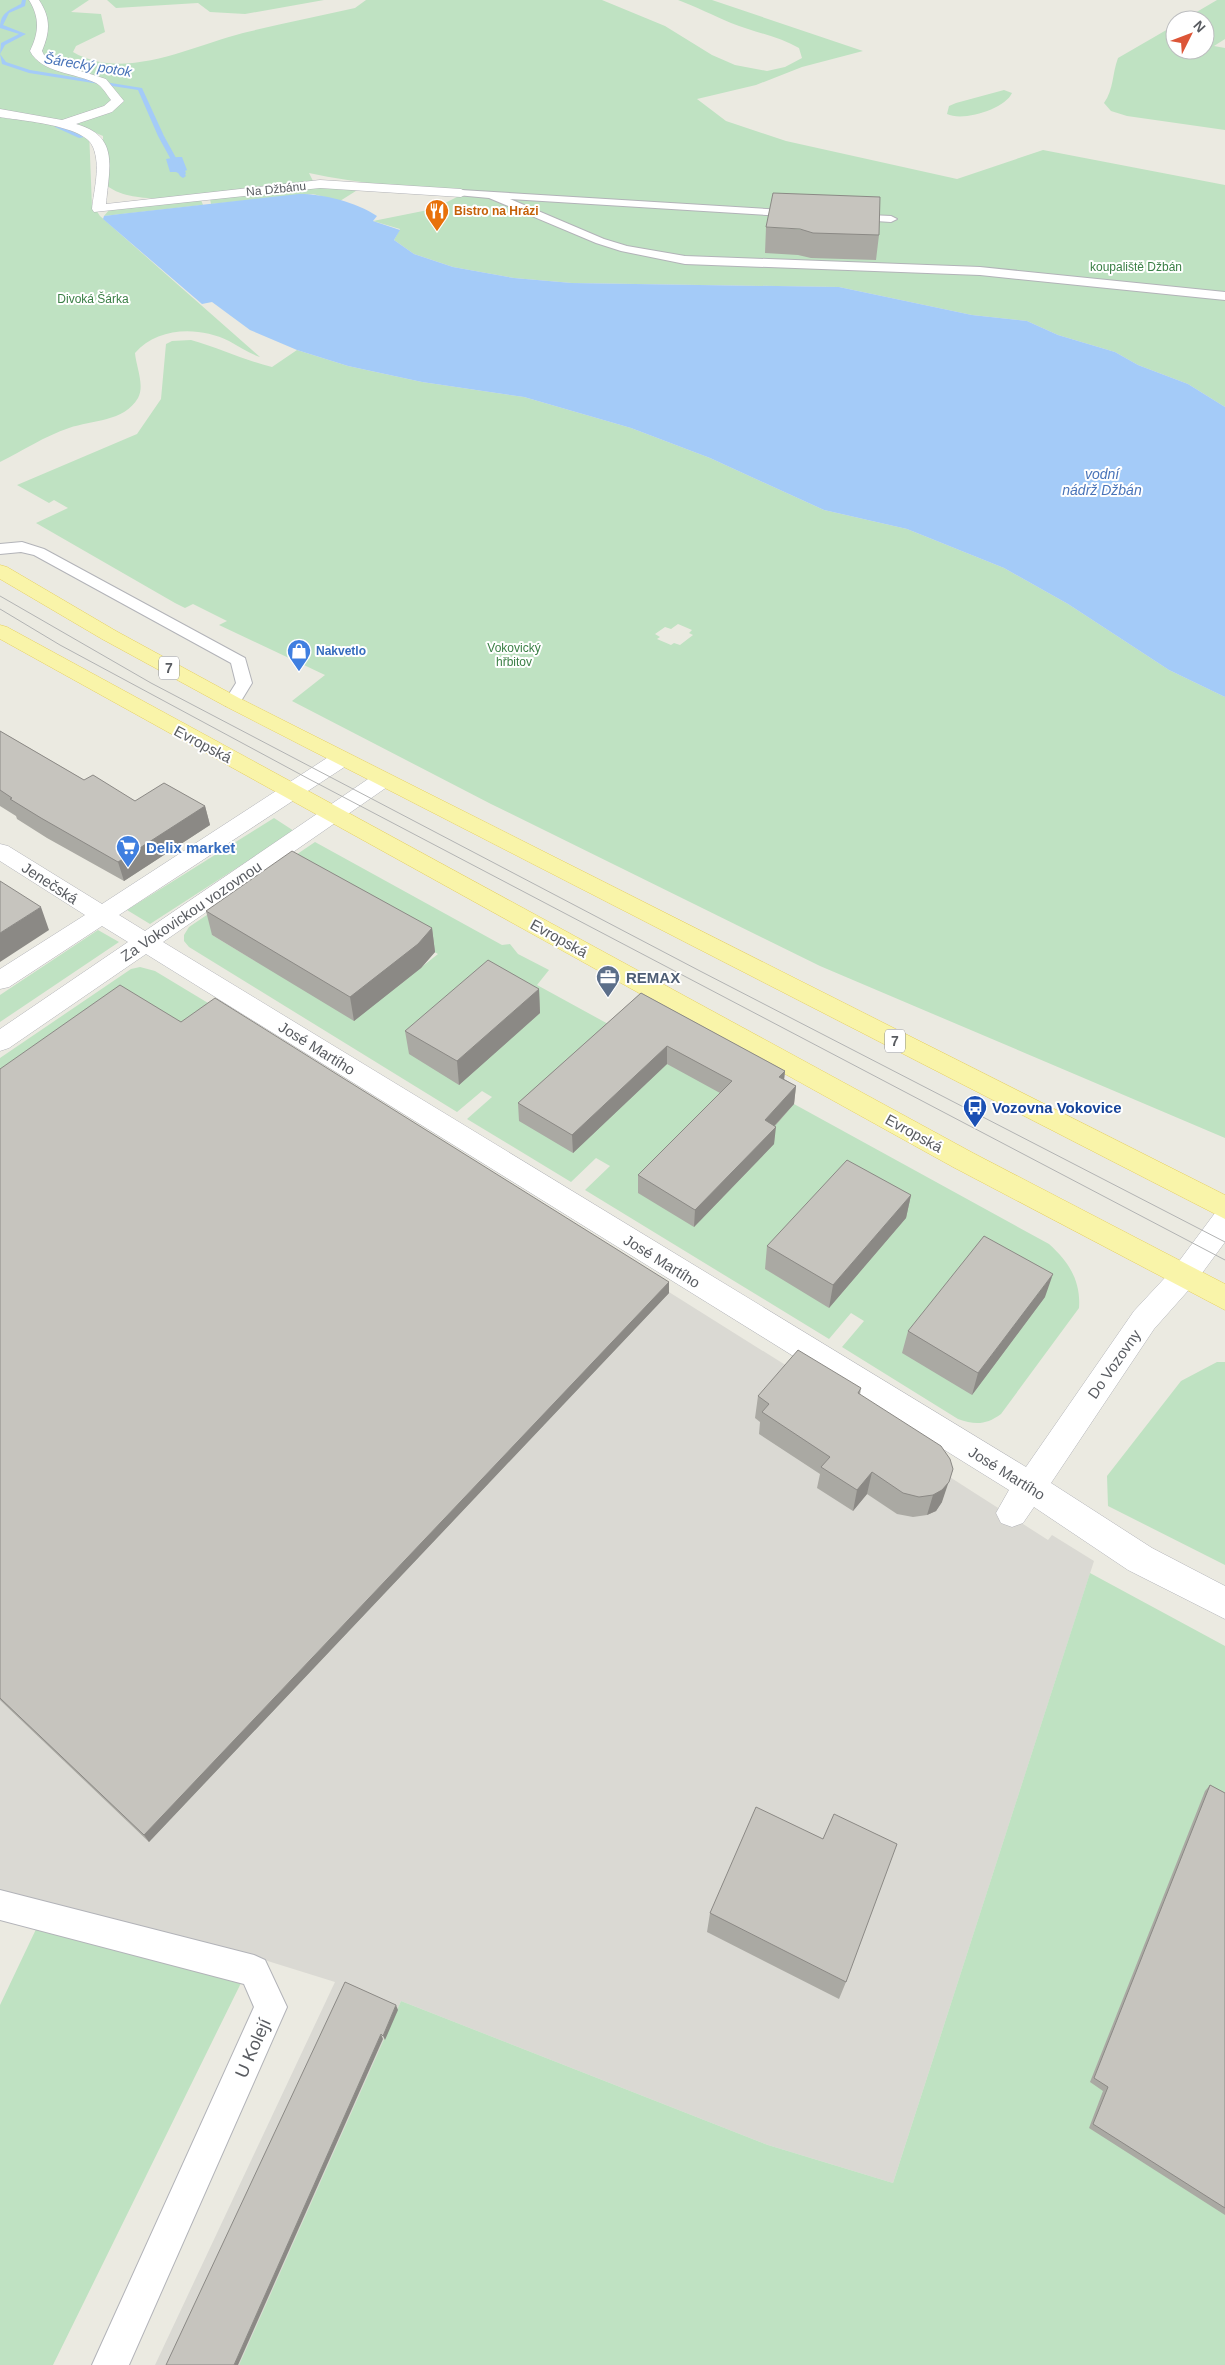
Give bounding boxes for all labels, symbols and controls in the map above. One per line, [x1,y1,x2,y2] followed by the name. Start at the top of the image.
[1165,10,1215,60] north arrow
[1190,17,1209,35] text: N
[43,50,134,80] water label: Šárecký potok
[245,179,307,199] street label: Na Džbánu
[424,198,450,232] restaurant icon: Bistro na Hrázi
[454,204,539,218] place label: Bistro na Hrázi
[1090,260,1182,274] park label: koupaliště Džbán
[57,291,129,306] park label: Divoká Šárka
[1062,466,1142,498] water label: vodní nádrž Džbán
[286,638,312,672] shop icon: Nakvetlo
[487,641,541,669] park label: Vokovický hřbitov
[316,644,366,658] place label: Nakvetlo
[159,656,179,680] road number: 7
[171,722,235,766] street label: Evropská
[115,834,141,868] supermarket icon: Delix market
[146,839,235,856] place label: Delix market
[117,858,265,964] street label: Za Vokovickou vozovnou
[19,859,82,908] street label: Jenečská
[528,915,591,961] street label: Evropská
[595,964,621,998] office icon: REMAX
[626,969,680,986] place label: REMAX
[276,1018,358,1078] street label: José Martího
[885,1030,905,1052] road number: 7
[962,1094,988,1128] bus stop icon: Vozovna Vokovice
[992,1099,1122,1116] place label: Vozovna Vokovice
[883,1110,946,1156] street label: Evropská
[621,1231,703,1291] street label: José Martího
[1084,1326,1144,1402] street label: Do Vozovny
[966,1443,1048,1503] street label: José Martího
[231,2015,275,2081] street label: U Kolejí

